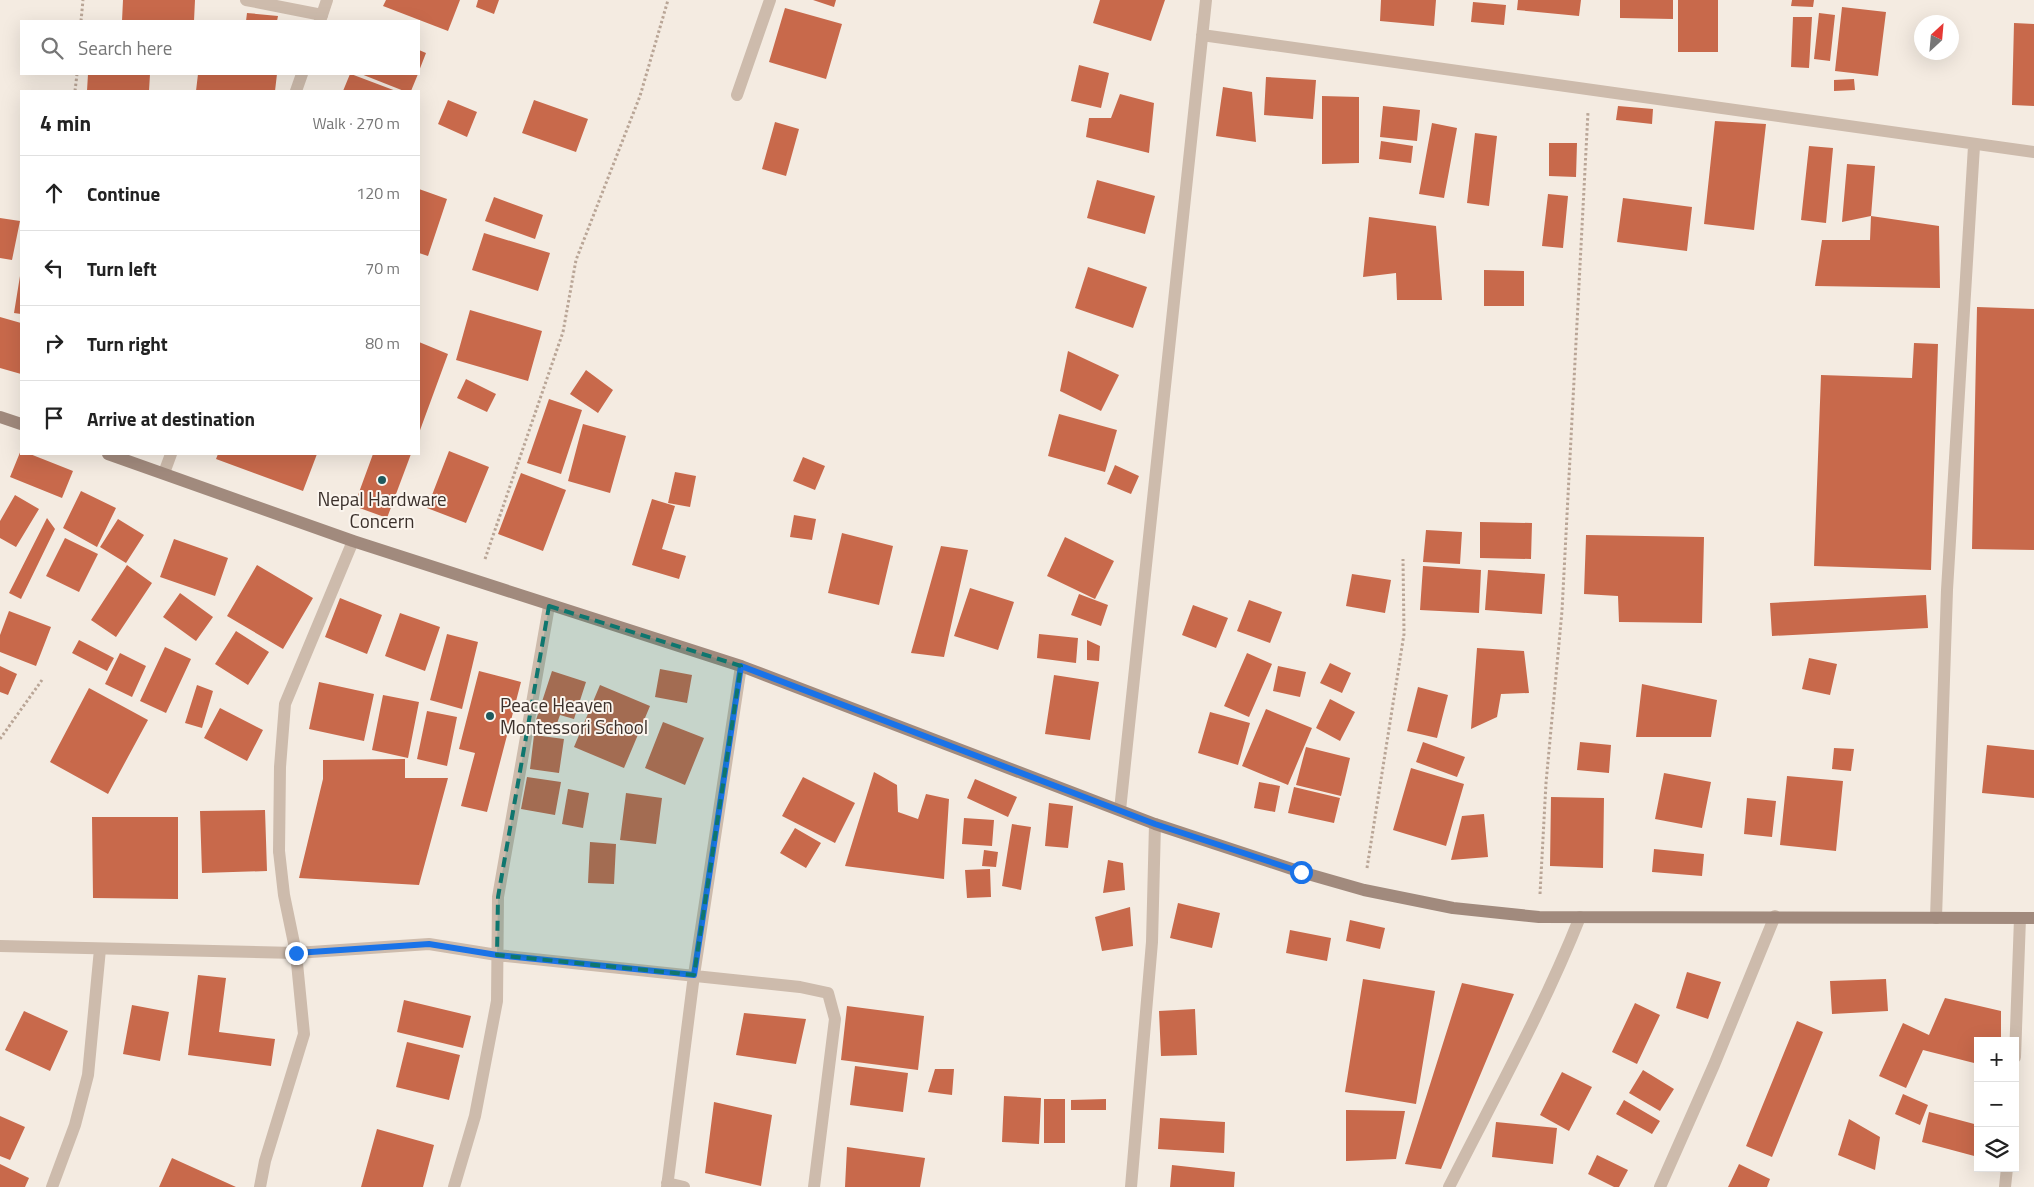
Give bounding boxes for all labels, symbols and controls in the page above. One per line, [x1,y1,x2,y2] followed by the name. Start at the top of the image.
[1914,15,1959,60] north arrow
[20,20,420,75] search box
[78,33,172,62] text: Search here
[38,34,66,62] icon: search
[40,107,91,139] text: 4 min
[312,111,400,135] text: Walk · 270 m
[40,179,68,207] icon: ahead
[87,179,160,208] text: Continue
[356,181,400,205] text: 120 m
[40,254,68,282] icon: left
[87,254,157,283] text: Turn left
[365,256,400,280] text: 70 m
[40,329,68,357] icon: right
[87,329,168,358] text: Turn right
[365,331,400,355] text: 80 m
[40,404,68,432] icon: arrive
[87,404,255,433] text: Arrive at destination
[376,474,388,486] marker: Nepal Hardware Concern
[317,484,447,535] place label: Nepal Hardware Concern
[500,690,648,741] place label: Peace Heaven Montessori School
[484,710,496,722] marker: Peace Heaven Montessori School
[1290,861,1313,884] route start
[285,942,308,965] route end
[1974,1037,2019,1172] map controls
[1974,1037,2019,1082] button: +
[1974,1082,2019,1127] button: −
[1974,1127,2019,1172] button: layers

